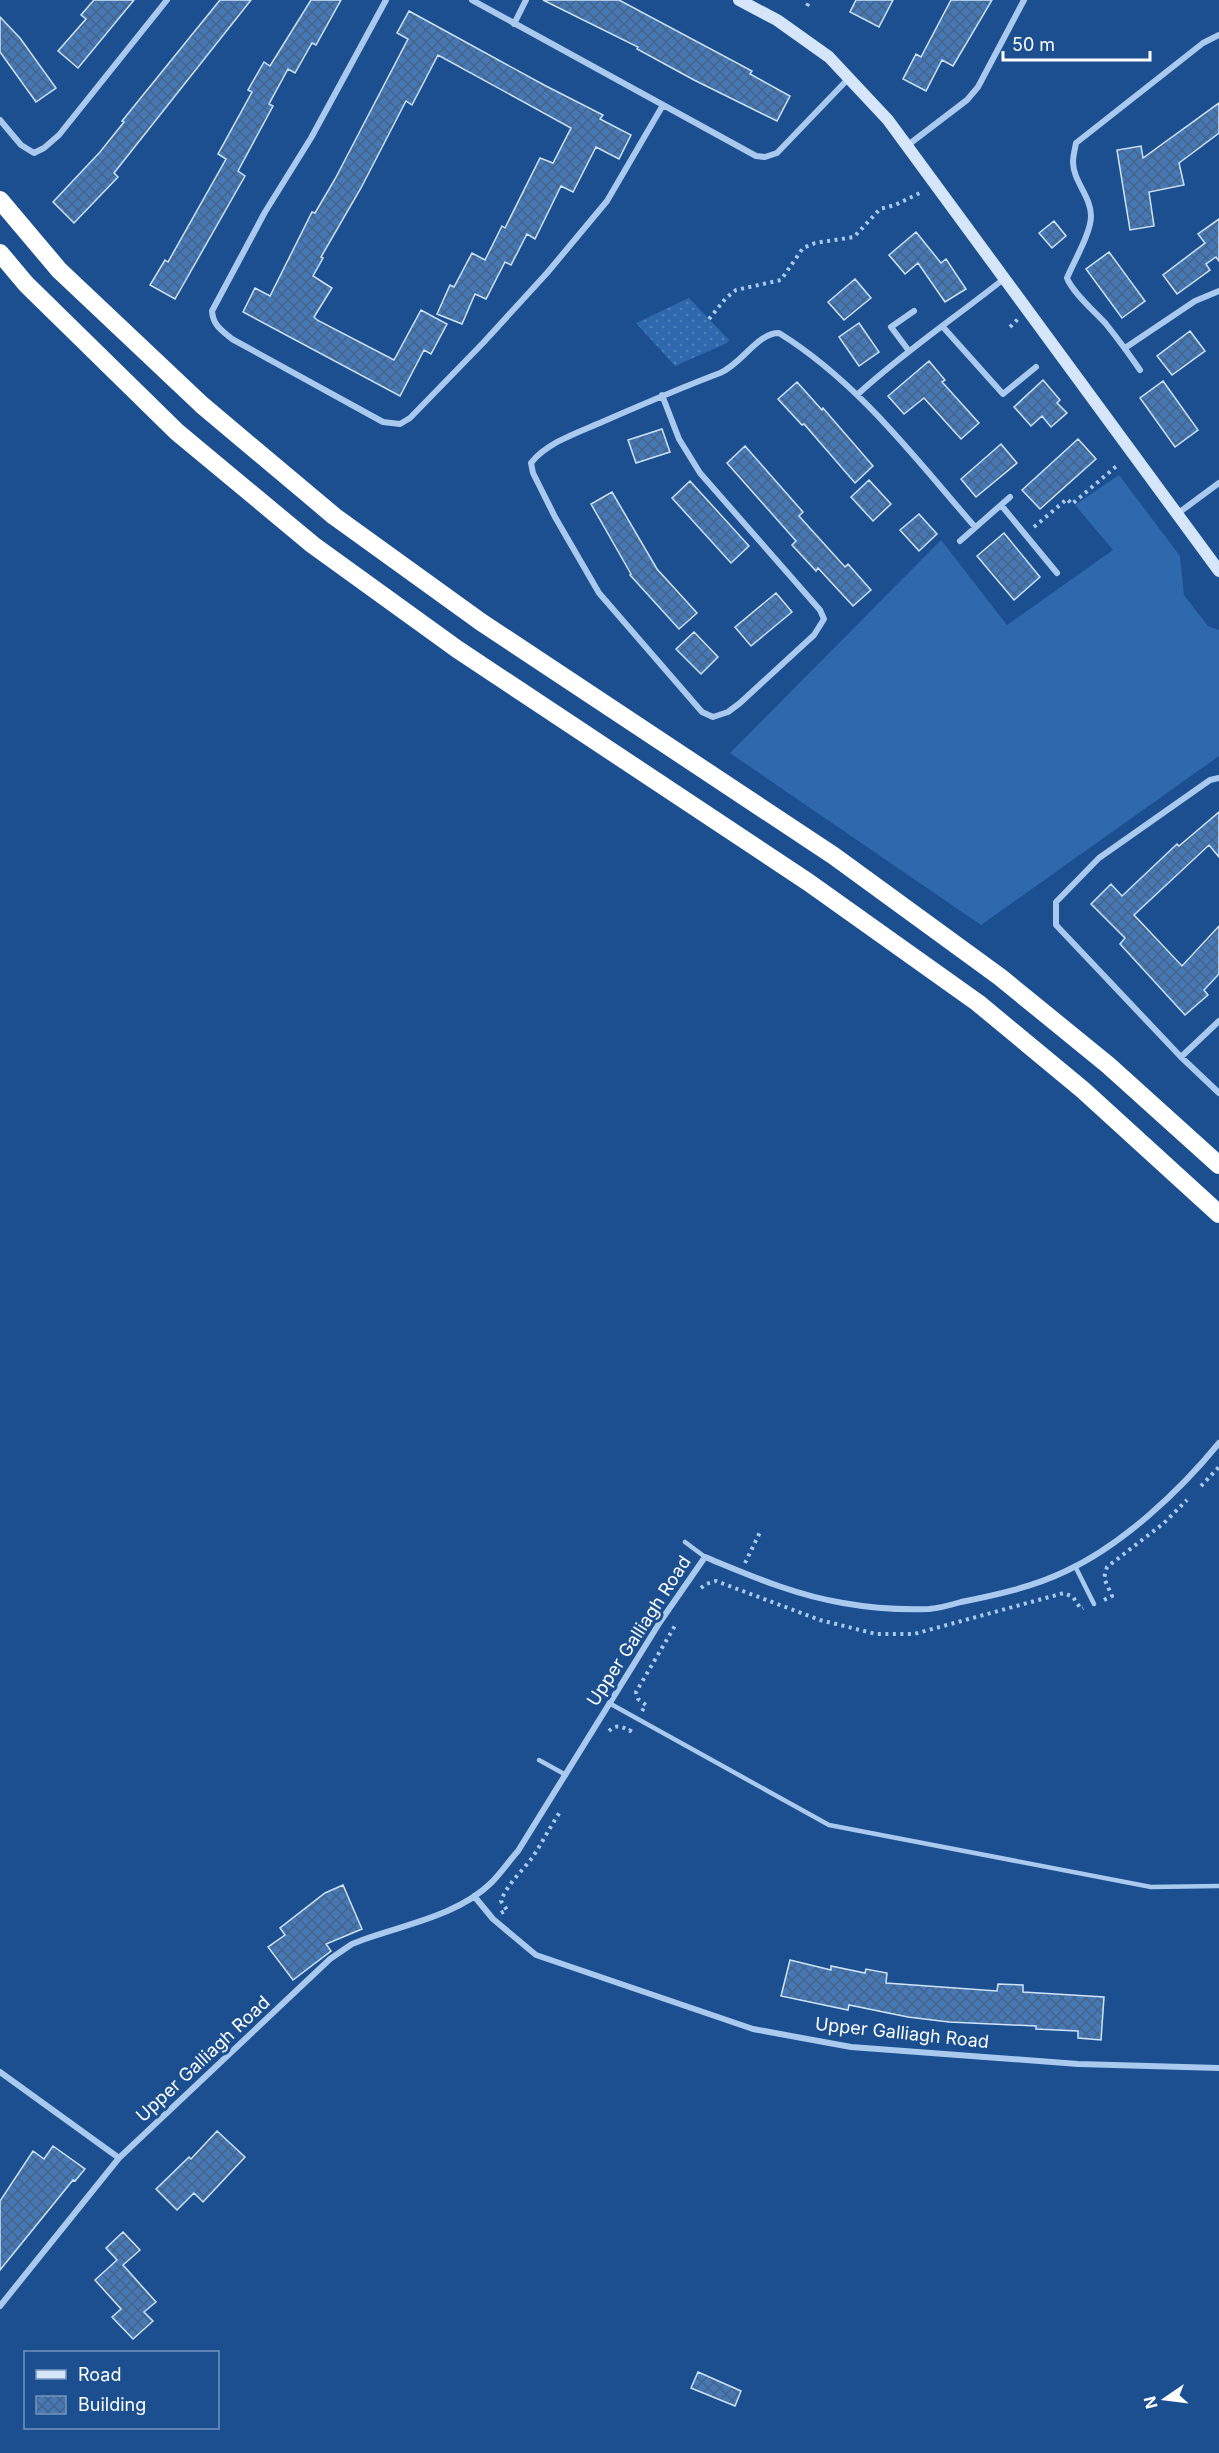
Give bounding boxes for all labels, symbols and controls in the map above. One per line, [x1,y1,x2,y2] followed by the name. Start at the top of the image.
[1003,24,1150,62] scale bar
[1012,34,1055,55] text: 50 m
[582,1552,695,1710] street label: Upper Galliagh Road
[132,1991,274,2126] street label: Upper Galliagh Road
[814,2013,990,2052] street label: Upper Galliagh Road
[24,2351,219,2429] legend
[78,2364,121,2385] text: Road
[1135,2369,1195,2429] north arrow
[78,2394,146,2415] text: Building
[1139,2394,1162,2411] text: N

